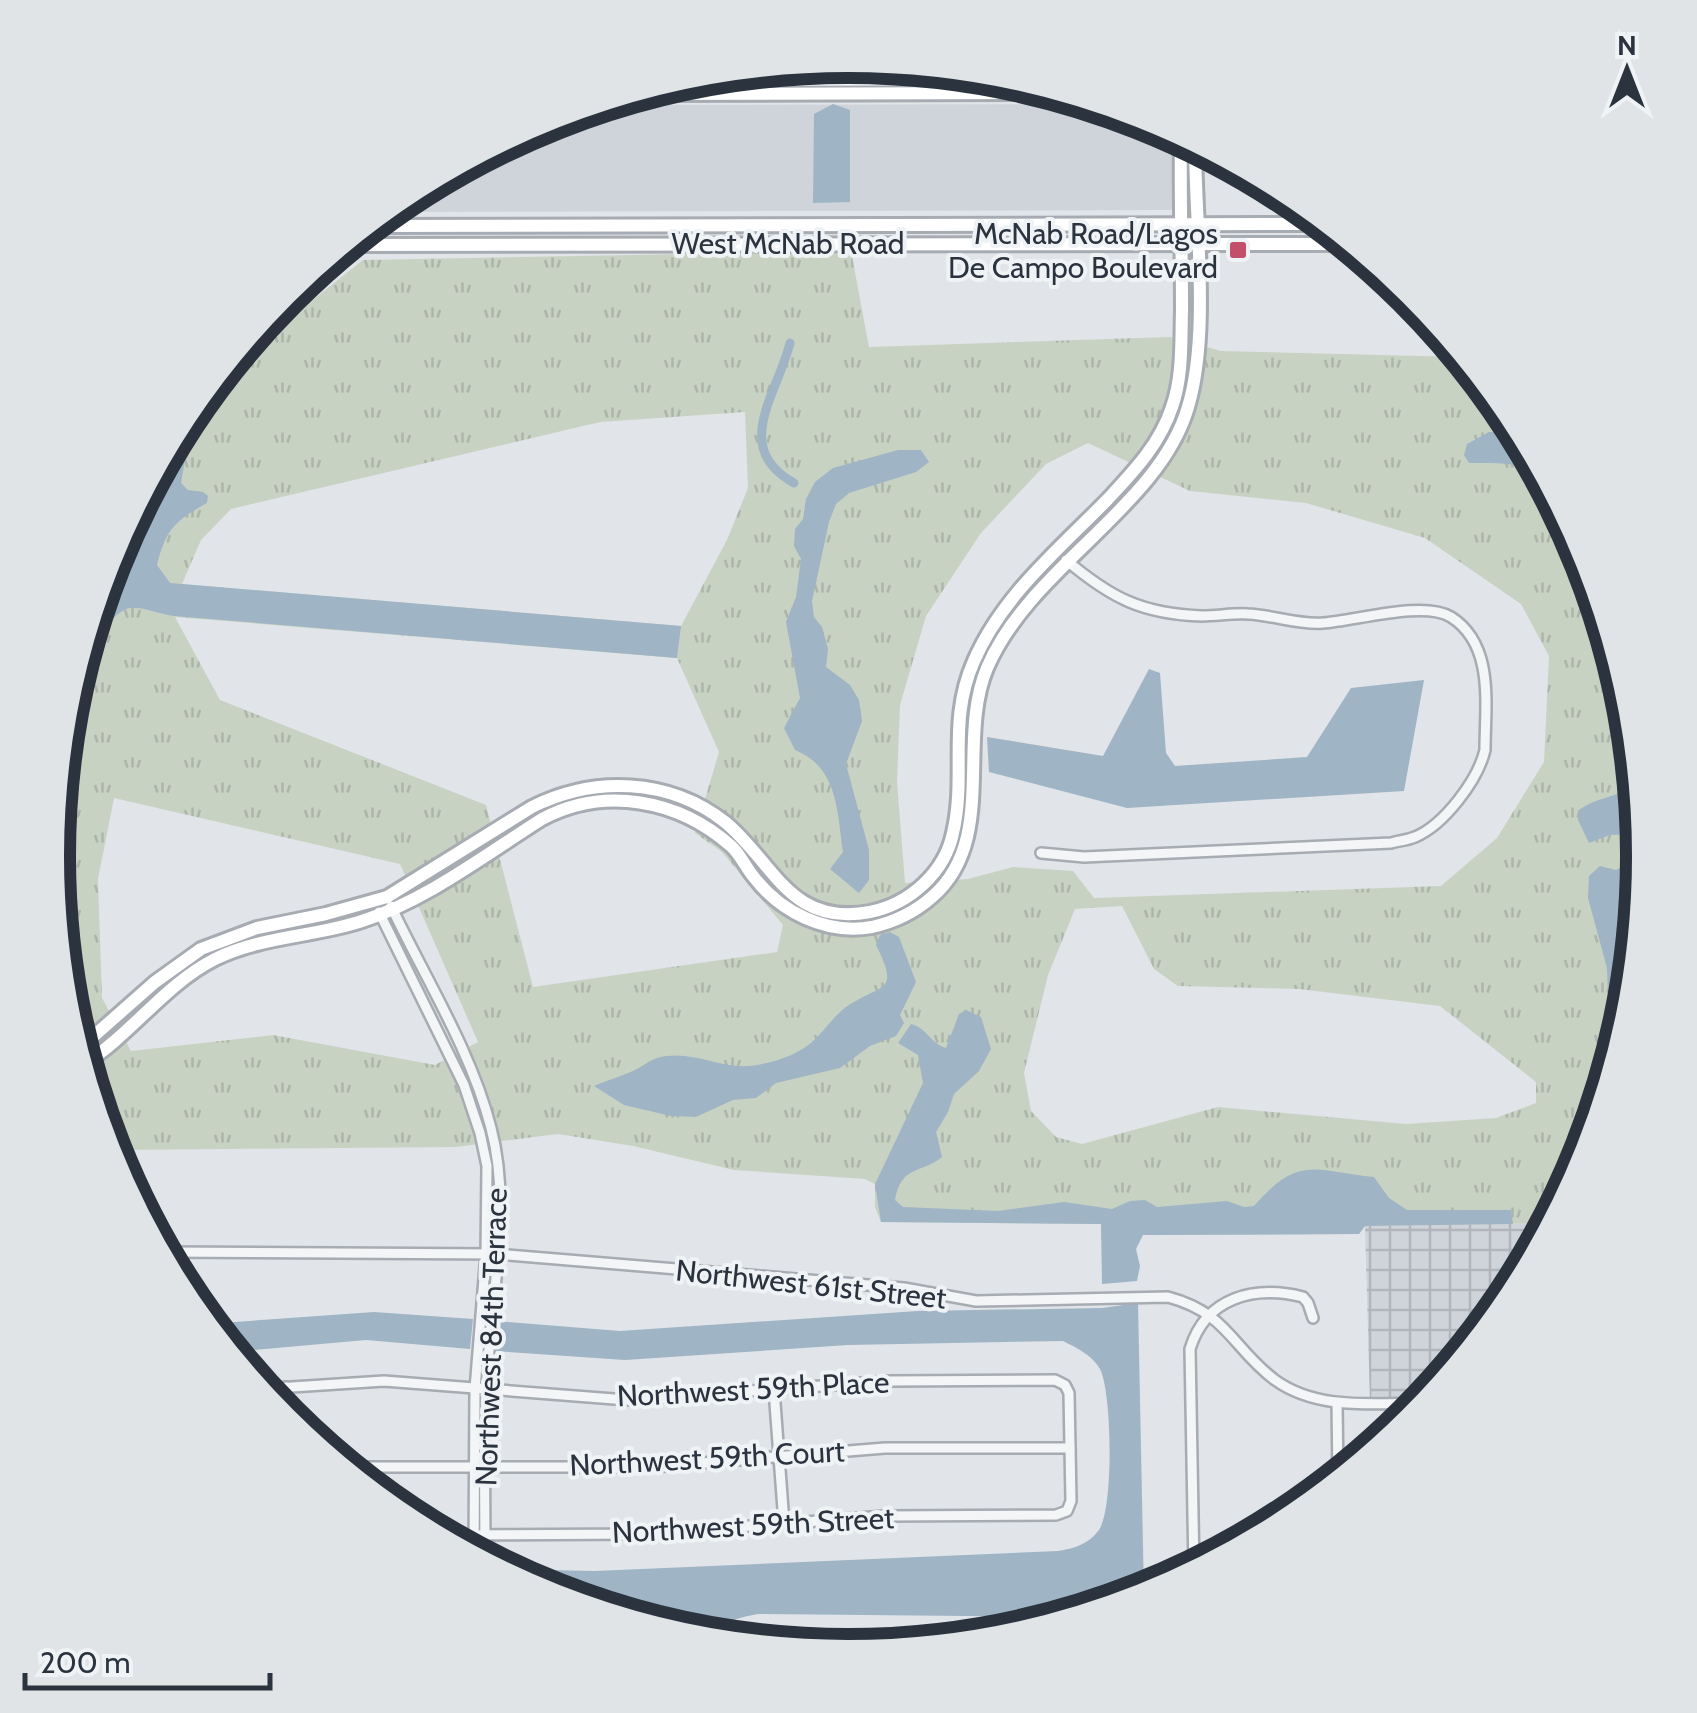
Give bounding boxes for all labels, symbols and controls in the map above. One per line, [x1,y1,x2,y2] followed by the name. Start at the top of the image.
[1577,20,1677,120] north arrow
[1617,28,1637,62] text: N
[948,215,1218,286] place label: McNab Road/Lagos De Campo Boulevard
[672,225,904,262] street label: West McNab Road
[1227,239,1249,261] marker: McNab Road/Lagos De Campo Boulevard
[467,1187,515,1487] street label: Northwest 84th Terrace
[674,1251,948,1317] street label: Northwest 61st Street
[616,1363,890,1415] street label: Northwest 59th Place
[569,1432,845,1484] street label: Northwest 59th Court
[611,1499,895,1551] street label: Northwest 59th Street
[25,1628,270,1690] scale bar
[40,1644,131,1681] text: 200 m

